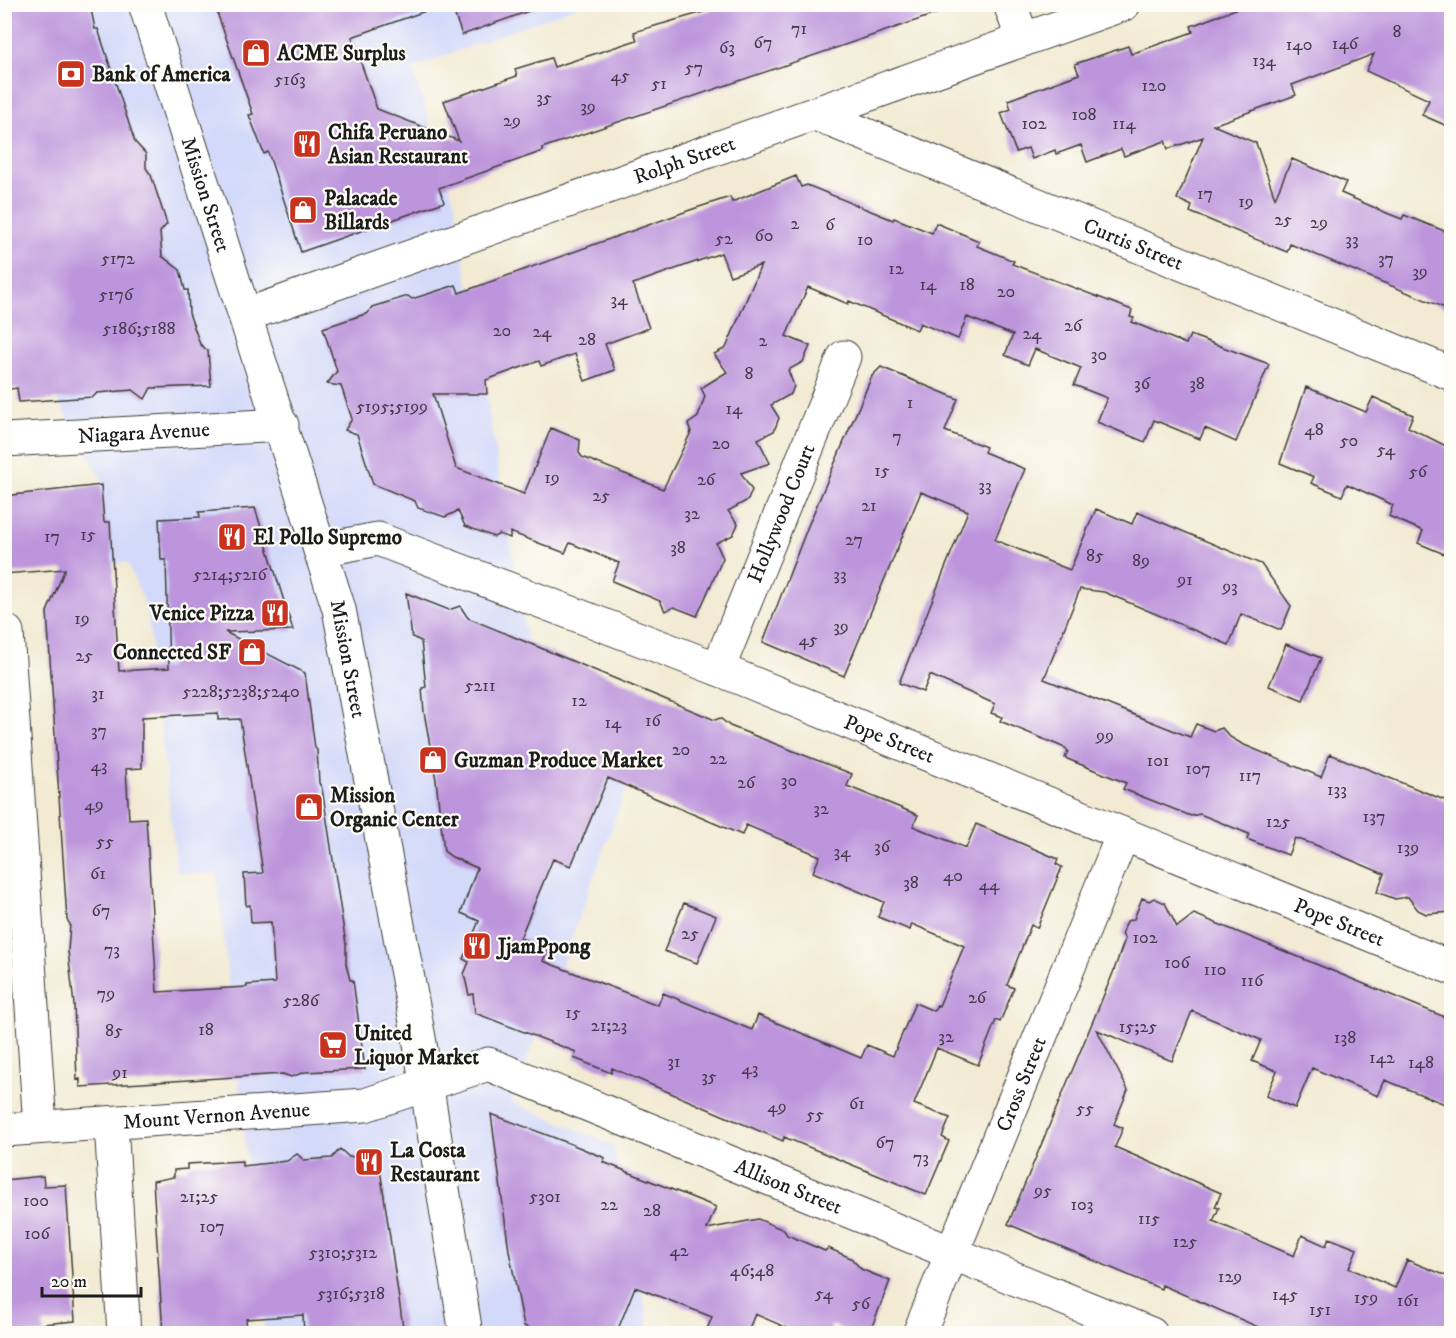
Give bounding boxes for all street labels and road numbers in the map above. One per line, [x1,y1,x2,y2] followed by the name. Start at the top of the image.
[630,131,739,191] street label: Rolph Street
[174,134,236,256] street label: Mission Street
[1079,213,1187,277] street label: Curtis Street
[77,417,211,450] street label: Niagara Avenue
[742,440,822,587] street label: Hollywood Court
[324,598,371,720] street label: Mission Street
[840,710,938,770] street label: Pope Street
[1290,893,1388,953] street label: Pope Street
[991,1033,1053,1136] street label: Cross Street
[122,1097,311,1136] street label: Mount Vernon Avenue
[731,1154,846,1221] street label: Allison Street

